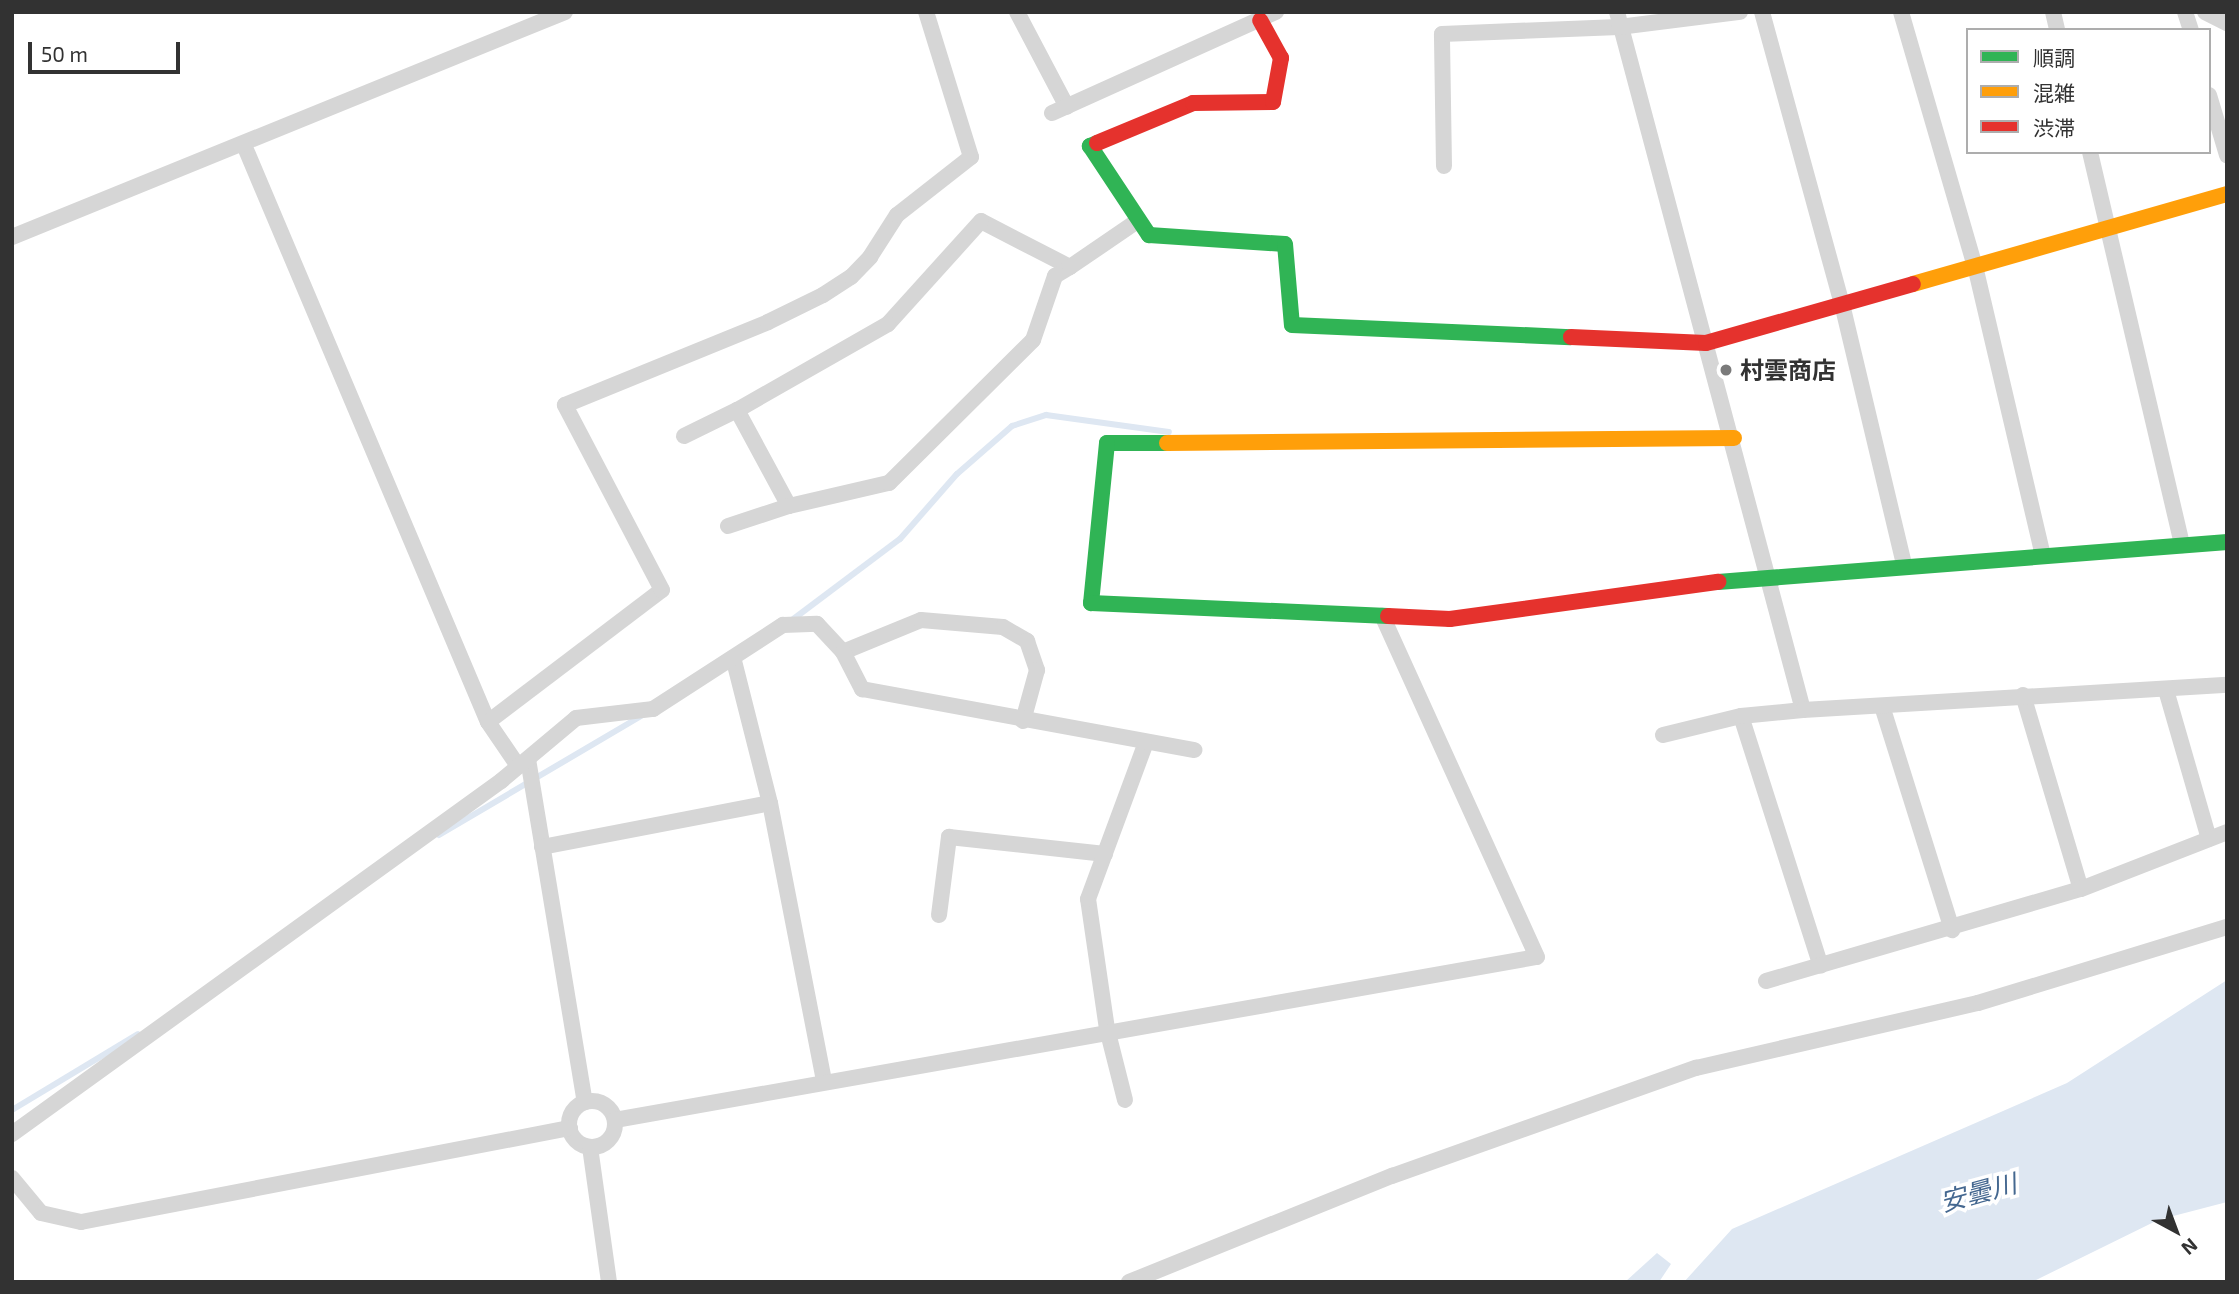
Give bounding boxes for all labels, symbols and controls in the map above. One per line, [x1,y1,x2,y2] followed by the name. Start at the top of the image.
[32,28,184,72] scale bar
[1966,28,2211,154] legend
[41,41,88,66] text: 50 m
[2033,45,2075,70] text: 順調
[2033,80,2075,105] text: 混雑
[2033,115,2075,140] text: 渋滞
[1740,356,1836,384] place label: 村雲商店
[1718,362,1734,378] marker: 村雲商店
[1936,1167,2020,1217] water label: 安曇川
[2141,1196,2211,1266] north arrow
[2177,1234,2203,1260] text: N

